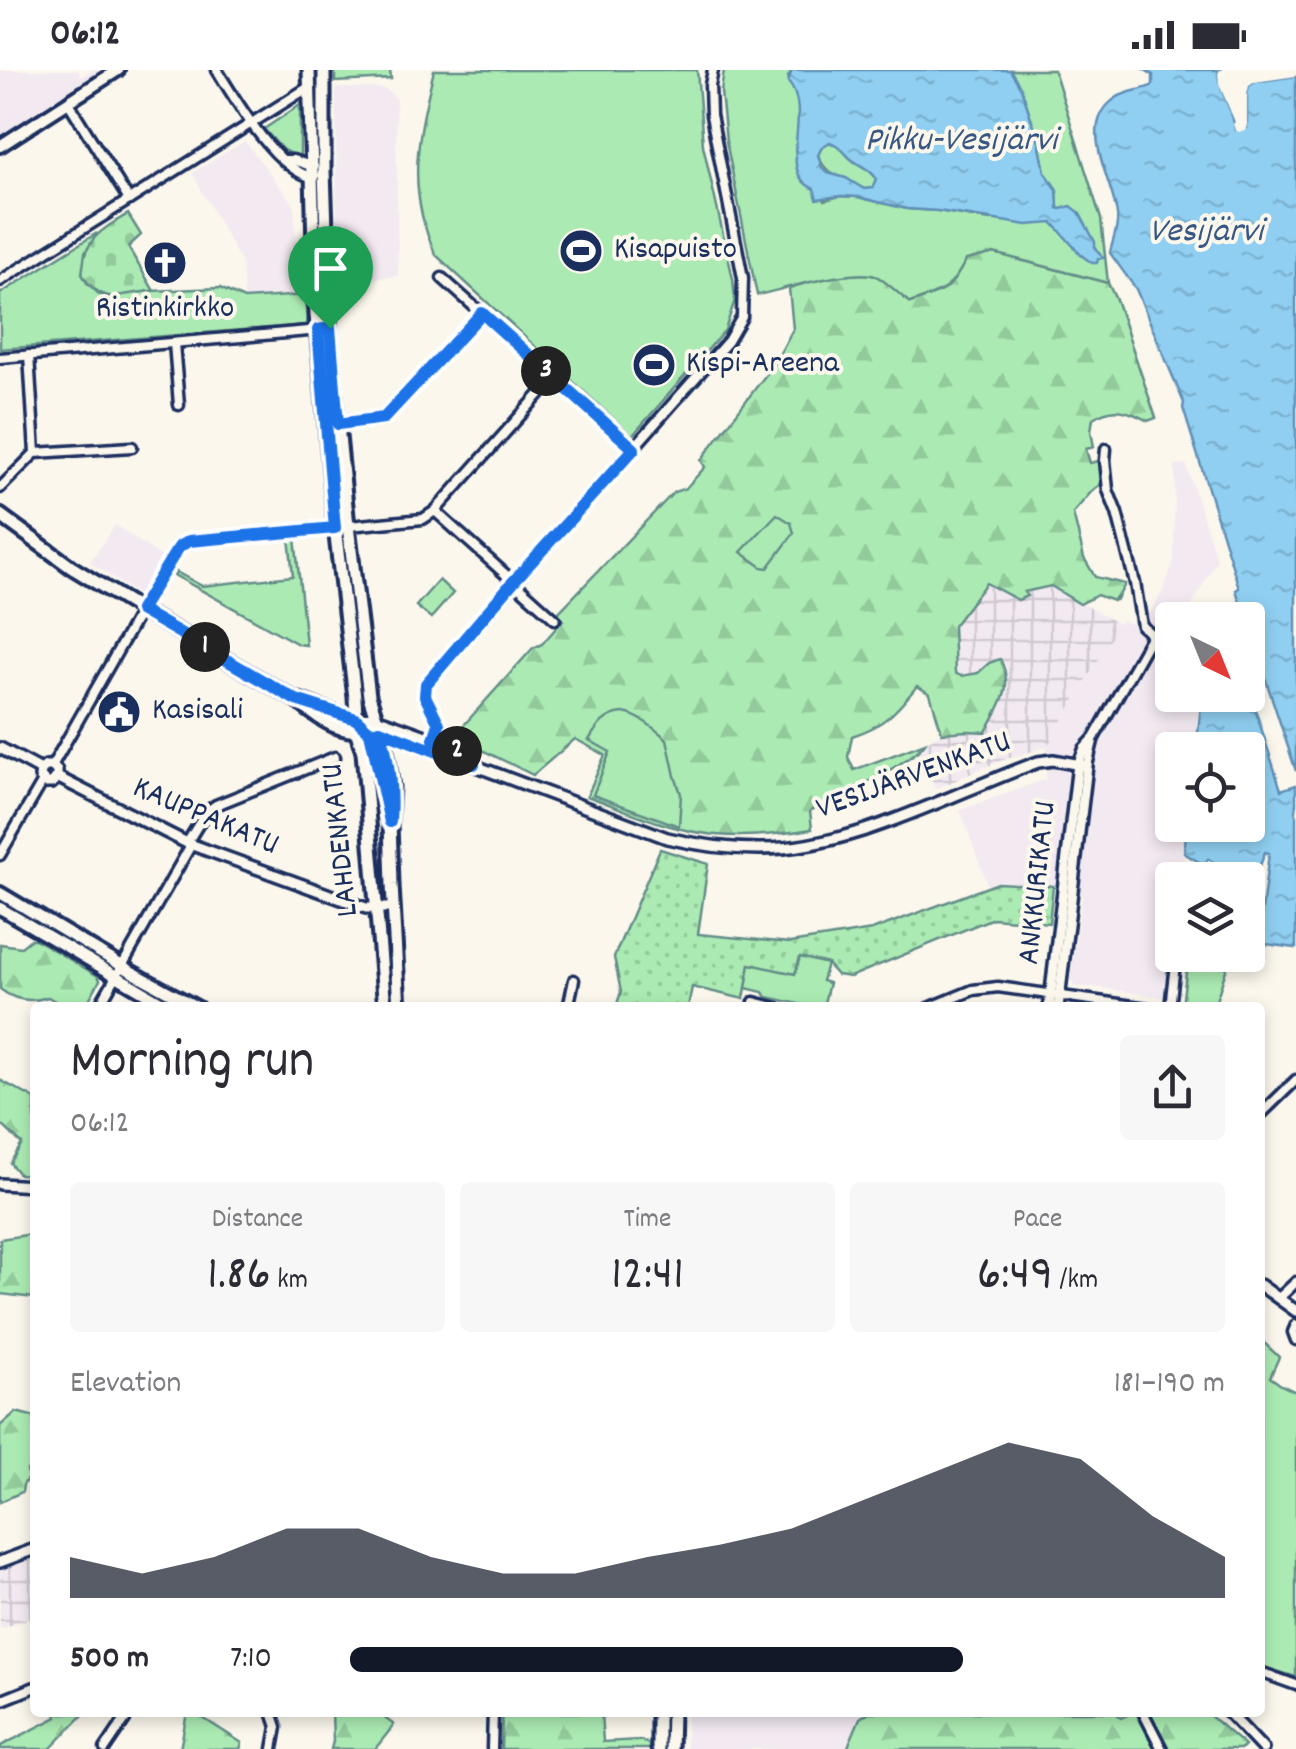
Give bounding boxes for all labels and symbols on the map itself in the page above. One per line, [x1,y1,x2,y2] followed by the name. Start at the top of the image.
[865,117,1063,167] water label: Pikku-Vesijärvi
[1149,208,1269,258] water label: Vesijärvi
[288,226,373,329] pin
[558,228,604,274] sports icon: Kisapuisto
[614,228,737,274] place label: Kisapuisto
[142,240,188,286] church icon: Ristinkirkko
[96,287,234,333] place label: Ristinkirkko
[631,342,677,388] sports icon: Kispi-Areena
[686,342,840,388] place label: Kispi-Areena
[521,346,571,396] pin: 3
[1155,602,1265,712] north arrow
[180,622,230,672] pin: 1
[96,689,142,735] public building icon: Kasisali
[152,689,243,735] place label: Kasisali
[810,721,1018,833] street label: VESIJÄRVENKATU
[432,726,482,776] pin: 2
[311,761,373,919] street label: LAHDENKATU
[125,767,285,869] street label: KAUPPAKATU
[1008,799,1070,967] street label: ANKKURIKATU

